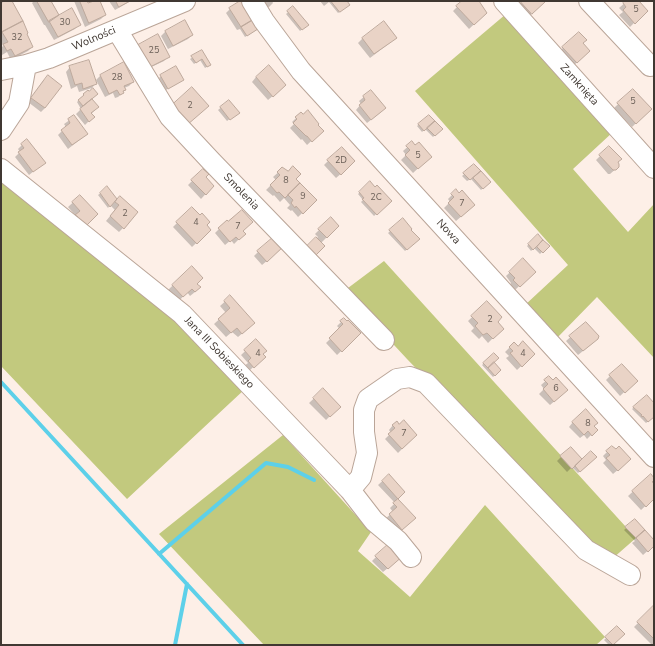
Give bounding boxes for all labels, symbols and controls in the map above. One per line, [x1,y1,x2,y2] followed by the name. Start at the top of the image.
[633,5,639,15] house number: 5
[60,18,70,28] house number: 30
[70,24,118,54] street label: Wolności
[12,33,22,43] house number: 32
[149,46,159,56] house number: 25
[557,61,601,109] street label: Zamknięta
[112,73,122,83] house number: 28
[630,97,636,107] house number: 5
[187,101,193,111] house number: 2
[415,151,421,161] house number: 5
[335,156,347,166] house number: 2D
[220,171,262,213] street label: Smolenia
[283,176,289,186] house number: 8
[300,192,306,202] house number: 9
[370,193,382,203] house number: 2C
[459,199,465,209] house number: 7
[122,209,128,219] house number: 2
[433,217,463,247] street label: Nowa
[193,218,199,228] house number: 4
[235,222,241,232] house number: 7
[181,314,257,392] street label: Jana III Sobieskiego
[487,315,493,325] house number: 2
[255,349,261,359] house number: 4
[520,349,526,359] house number: 4
[553,384,559,394] house number: 6
[585,419,591,429] house number: 8
[401,429,407,439] house number: 7

